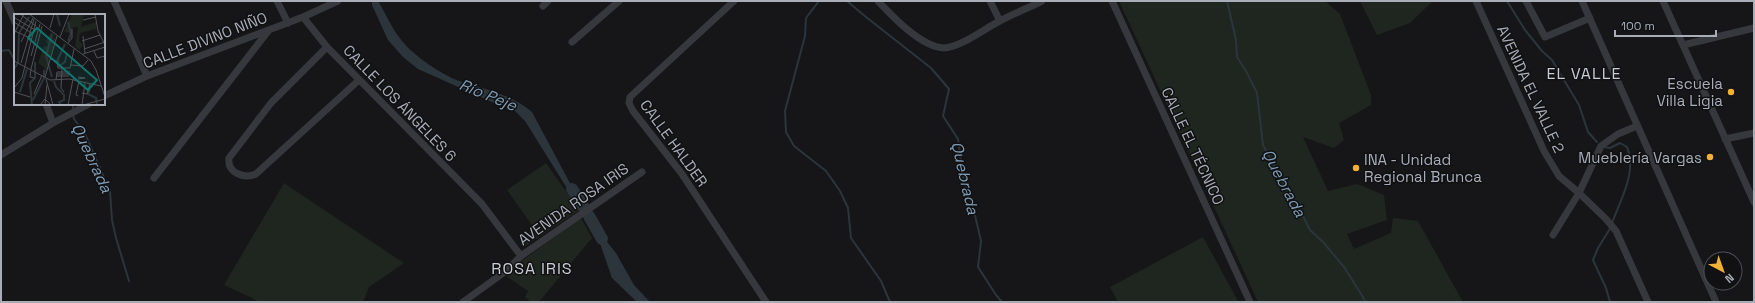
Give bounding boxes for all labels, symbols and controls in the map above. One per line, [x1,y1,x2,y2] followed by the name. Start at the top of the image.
[140,8,270,72] street label: CALLE DIVINO NIÑO
[1615,12,1716,38] scale bar
[14,14,105,105] inset map
[1621,18,1655,34] text: 100 m
[1493,22,1569,156] street label: AVENIDA EL VALLE 2
[339,41,461,165] street label: CALLE LOS ÁNGELES 6
[1547,63,1621,84] district label: EL VALLE
[456,74,520,116] water label: Río Peje
[1656,74,1723,110] place label: Escuela Villa Ligia
[1157,84,1229,208] street label: CALLE EL TÉCNICO
[1726,87,1736,97] marker: Escuela Villa Ligia
[636,96,712,190] street label: CALLE HALDER
[67,120,118,197] water label: Quebrada
[946,139,984,217] water label: Quebrada
[1257,145,1311,222] water label: Quebrada
[1578,148,1702,167] place label: Mueblería Vargas
[1364,150,1482,186] place label: INA - Unidad Regional Brunca
[1705,152,1715,162] marker: Mueblería Vargas
[514,159,632,249] street label: AVENIDA ROSA IRIS
[1351,163,1361,173] marker: INA - Unidad Regional Brunca
[1703,251,1743,291] north arrow
[491,258,573,279] district label: ROSA IRIS
[1722,271,1737,286] text: N

